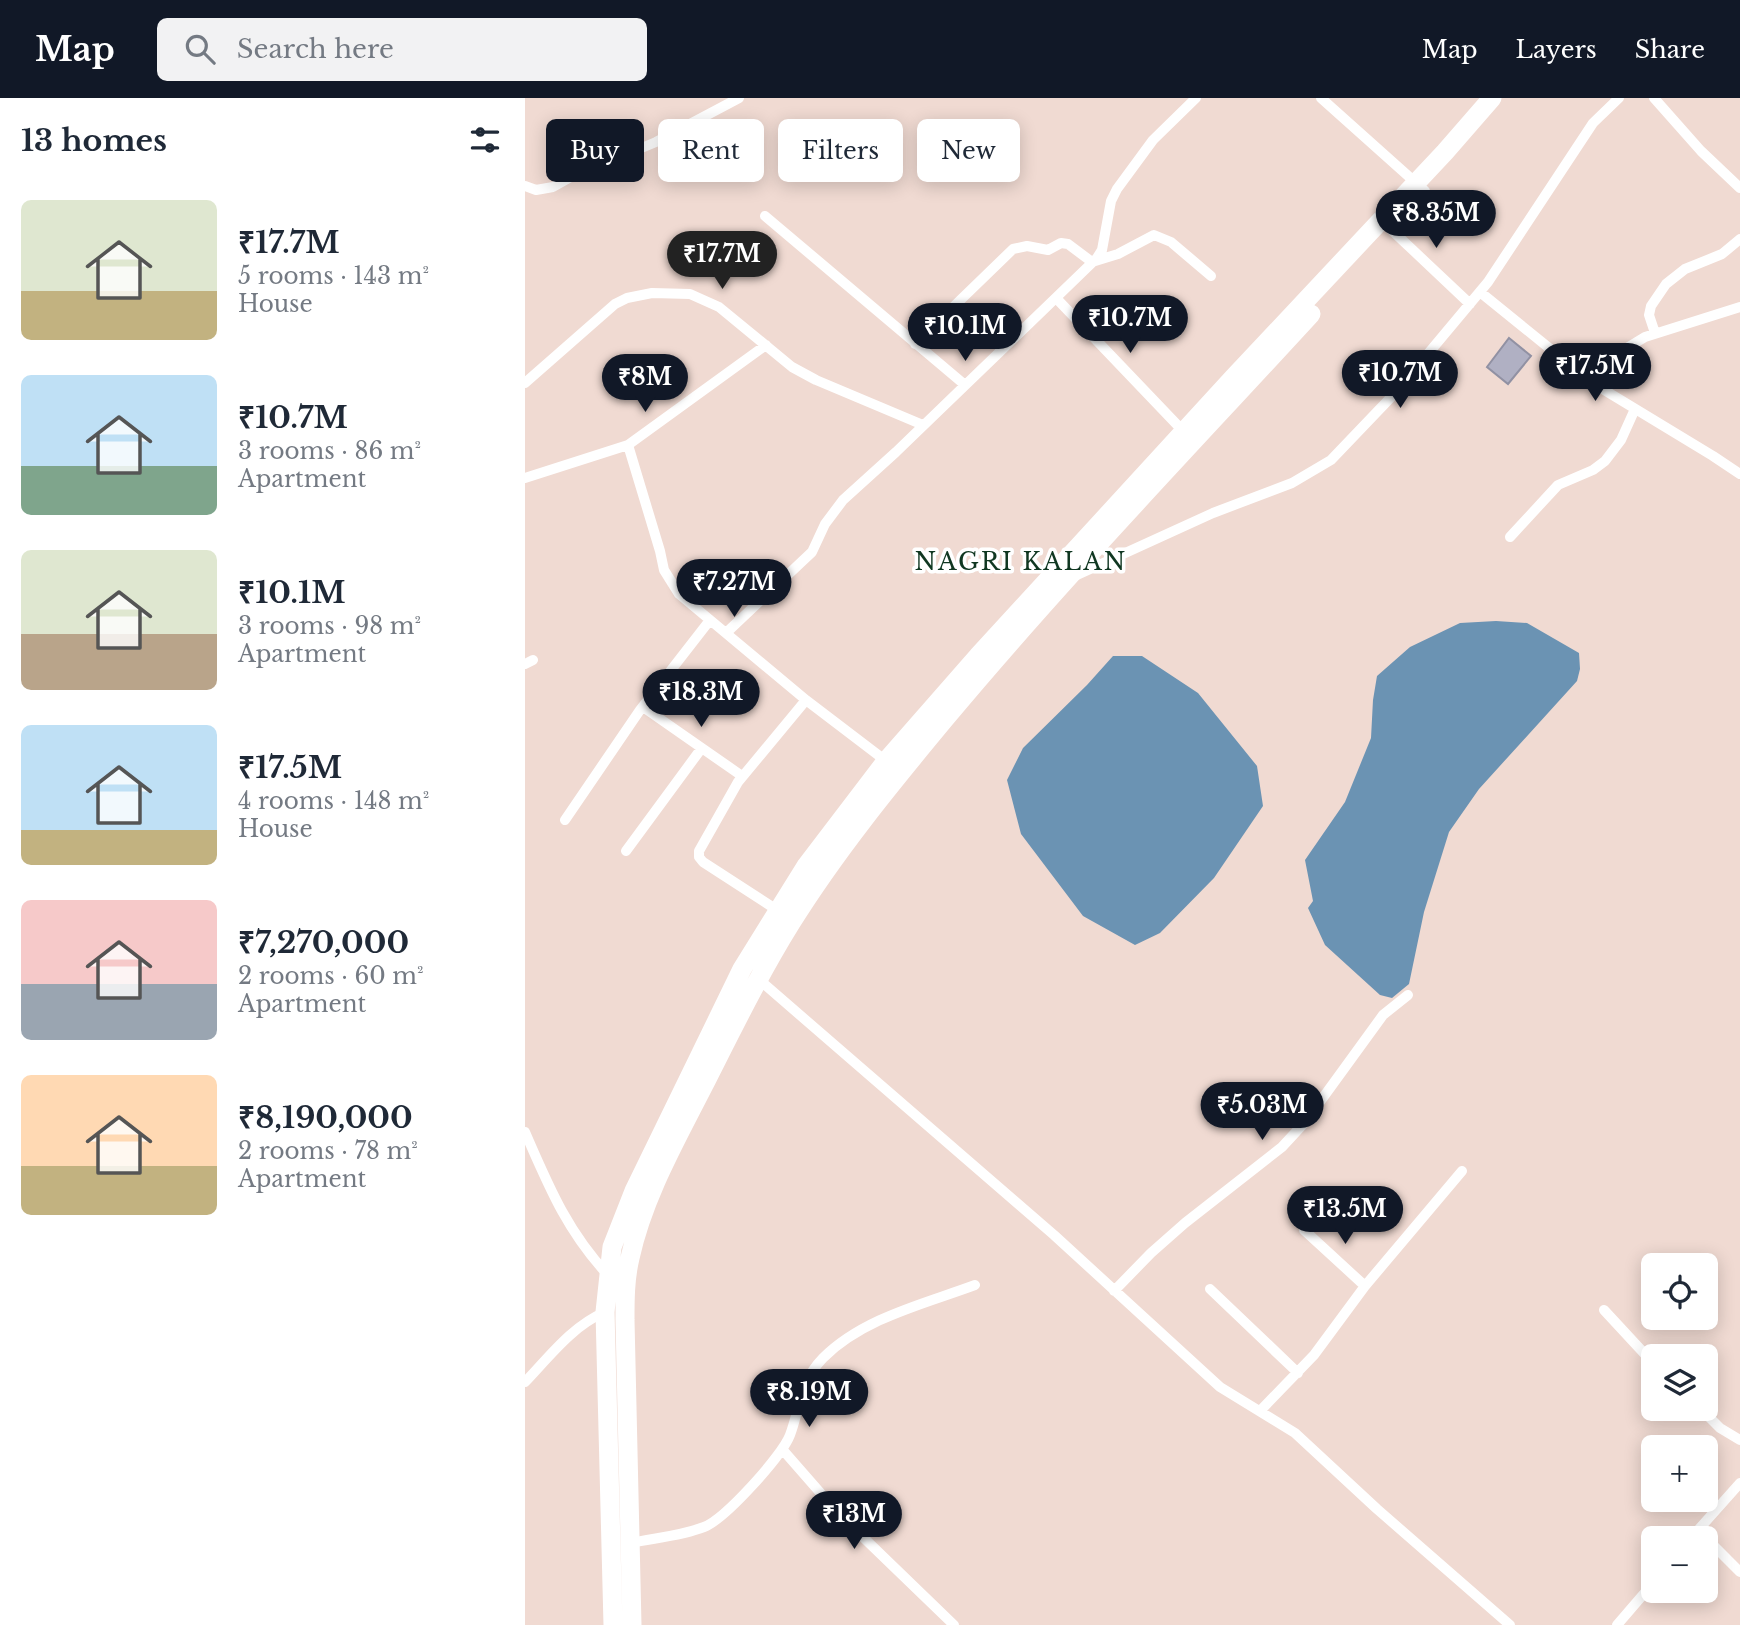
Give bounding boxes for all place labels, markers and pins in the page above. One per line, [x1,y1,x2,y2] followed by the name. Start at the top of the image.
[1379,190,1493,250] pin: ₹8.35M
[665,232,779,291] pin: ₹17.7M
[1073,296,1187,355] pin: ₹10.7M
[908,303,1022,363] pin: ₹10.1M
[1538,344,1652,403] pin: ₹17.5M
[1343,350,1457,410] pin: ₹10.7M
[611,354,679,414] pin: ₹8M
[677,560,791,619] pin: ₹7.27M
[644,670,758,729] pin: ₹18.3M
[1205,1082,1319,1142] pin: ₹5.03M
[1288,1186,1402,1246] pin: ₹13.5M
[752,1370,866,1429] pin: ₹8.19M
[813,1492,895,1551] pin: ₹13M

